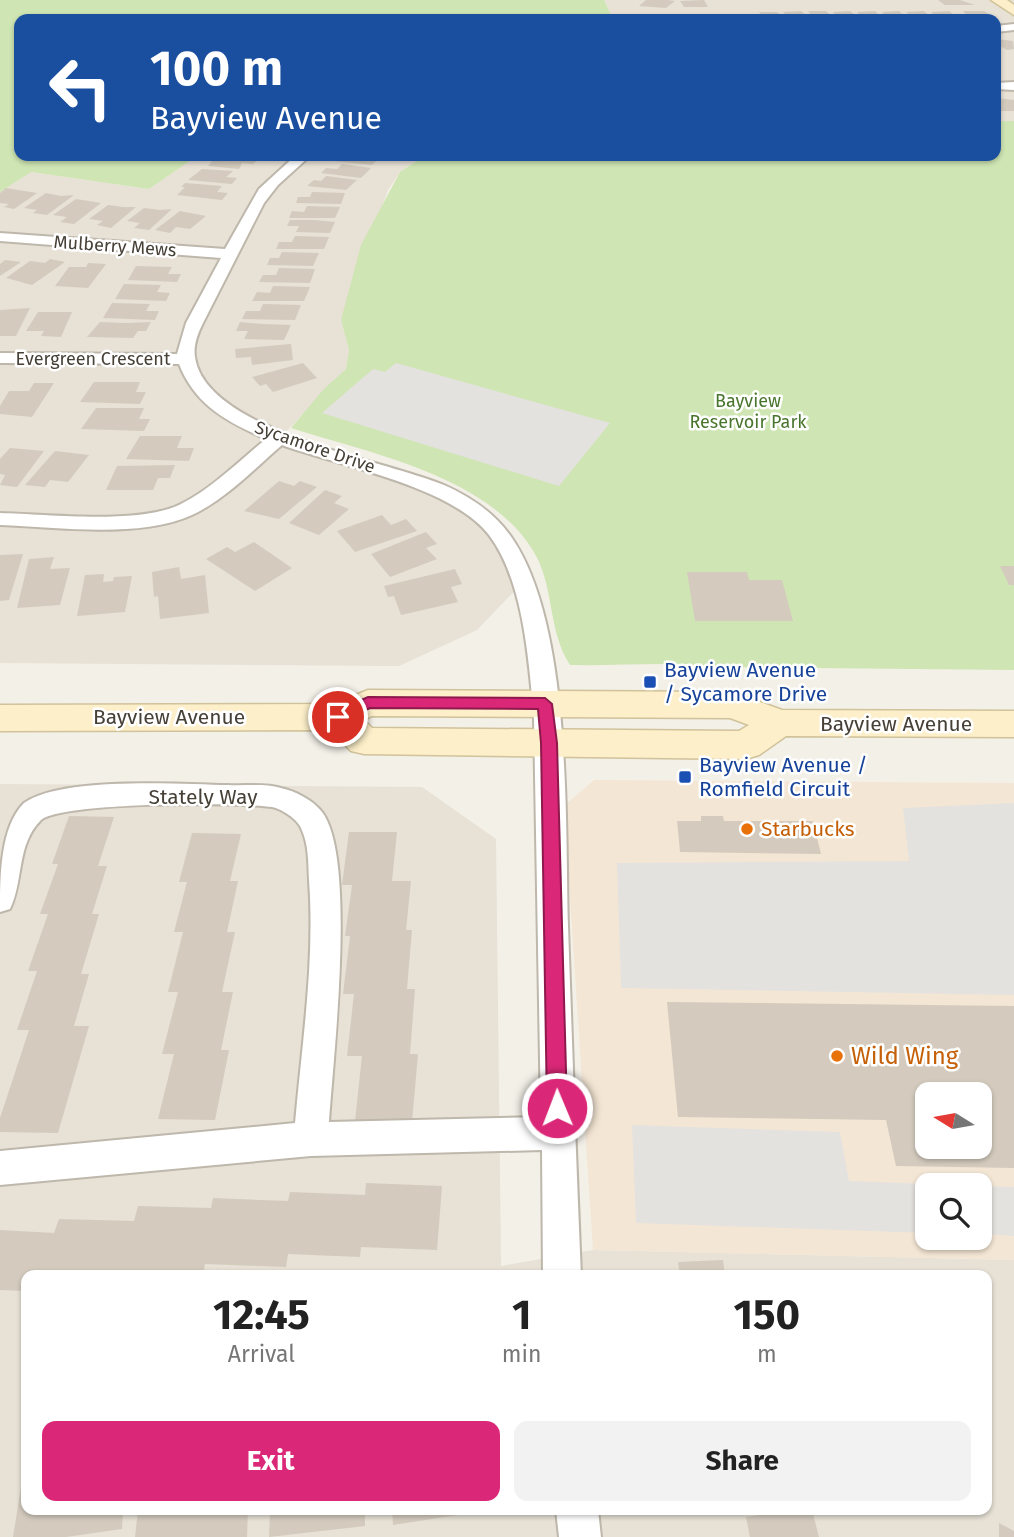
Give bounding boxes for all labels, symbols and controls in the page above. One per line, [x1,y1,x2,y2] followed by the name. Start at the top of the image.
[150,39,283,98] text: 100 m
[35,42,126,133] icon: left
[150,99,382,137] text: Bayview Avenue
[53,231,177,261] street label: Mulberry Mews
[16,348,171,370] street label: Evergreen Crescent
[689,390,807,433] park label: Bayview Reservoir Park
[252,416,378,478] street label: Sycamore Drive
[664,657,827,707] place label: Bayview Avenue / Sycamore Drive
[642,674,658,690] marker: Bayview Avenue / Sycamore Drive
[308,687,368,747] pin
[319,698,357,736] icon: arrive
[93,704,245,730] street label: Bayview Avenue
[820,711,972,737] street label: Bayview Avenue
[699,752,868,802] place label: Bayview Avenue / Romfield Circuit
[677,769,693,785] marker: Bayview Avenue / Romfield Circuit
[148,784,258,810] street label: Stately Way
[761,816,855,842] place label: Starbucks
[739,821,755,837] marker: Starbucks
[851,1042,959,1070] place label: Wild Wing
[829,1048,845,1064] marker: Wild Wing
[520,1071,594,1145] position arrow
[915,1082,992,1158] north arrow
[915,1082,992,1250] map controls
[915,1173,992,1250] button: search
[213,1290,310,1340] text: 12:45
[512,1290,531,1340] text: 1
[733,1290,800,1340] text: 150
[228,1340,295,1368] text: Arrival
[502,1340,542,1368] text: min
[757,1340,777,1368] text: m
[42,1421,500,1501] button: Exit
[514,1421,971,1501] button: Share

